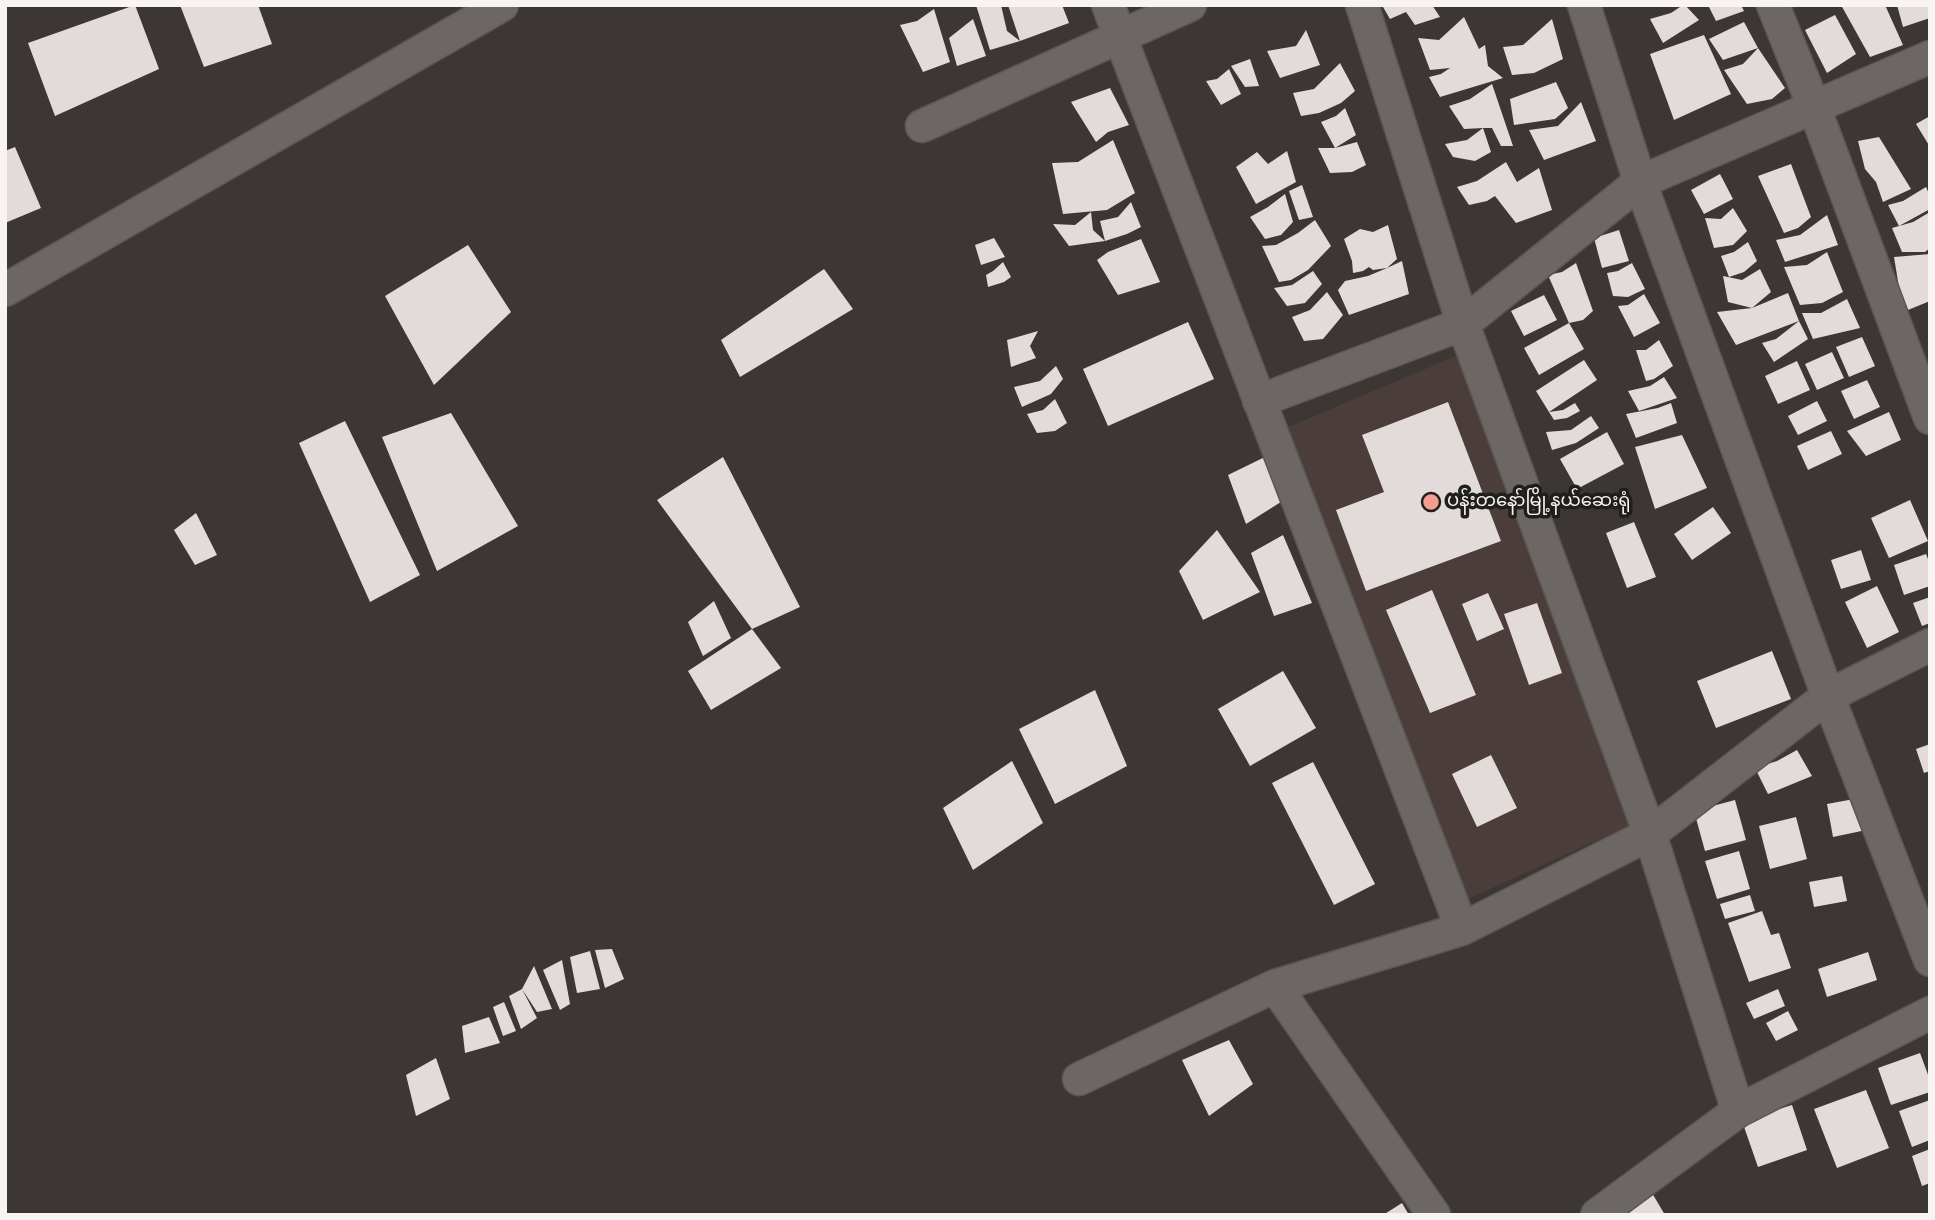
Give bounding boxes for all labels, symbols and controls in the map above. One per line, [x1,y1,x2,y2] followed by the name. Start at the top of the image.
[1447,491,1631,513] place label: ပန်းတနော်မြို့နယ်ဆေးရုံ
[1421,492,1441,512] marker: ပန်းတနော်မြို့နယ်ဆေးရုံ

